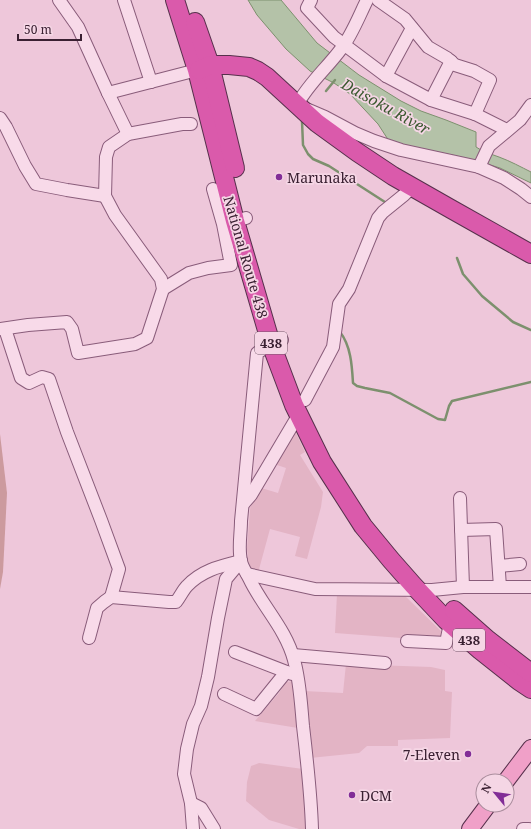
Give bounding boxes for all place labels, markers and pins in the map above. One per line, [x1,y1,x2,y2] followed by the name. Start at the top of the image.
[287,168,357,187] place label: Marunaka
[274,172,284,182] marker: Marunaka
[403,745,460,764] place label: 7-Eleven
[463,749,473,759] marker: 7-Eleven
[360,786,392,805] place label: DCM
[347,790,357,800] marker: DCM

